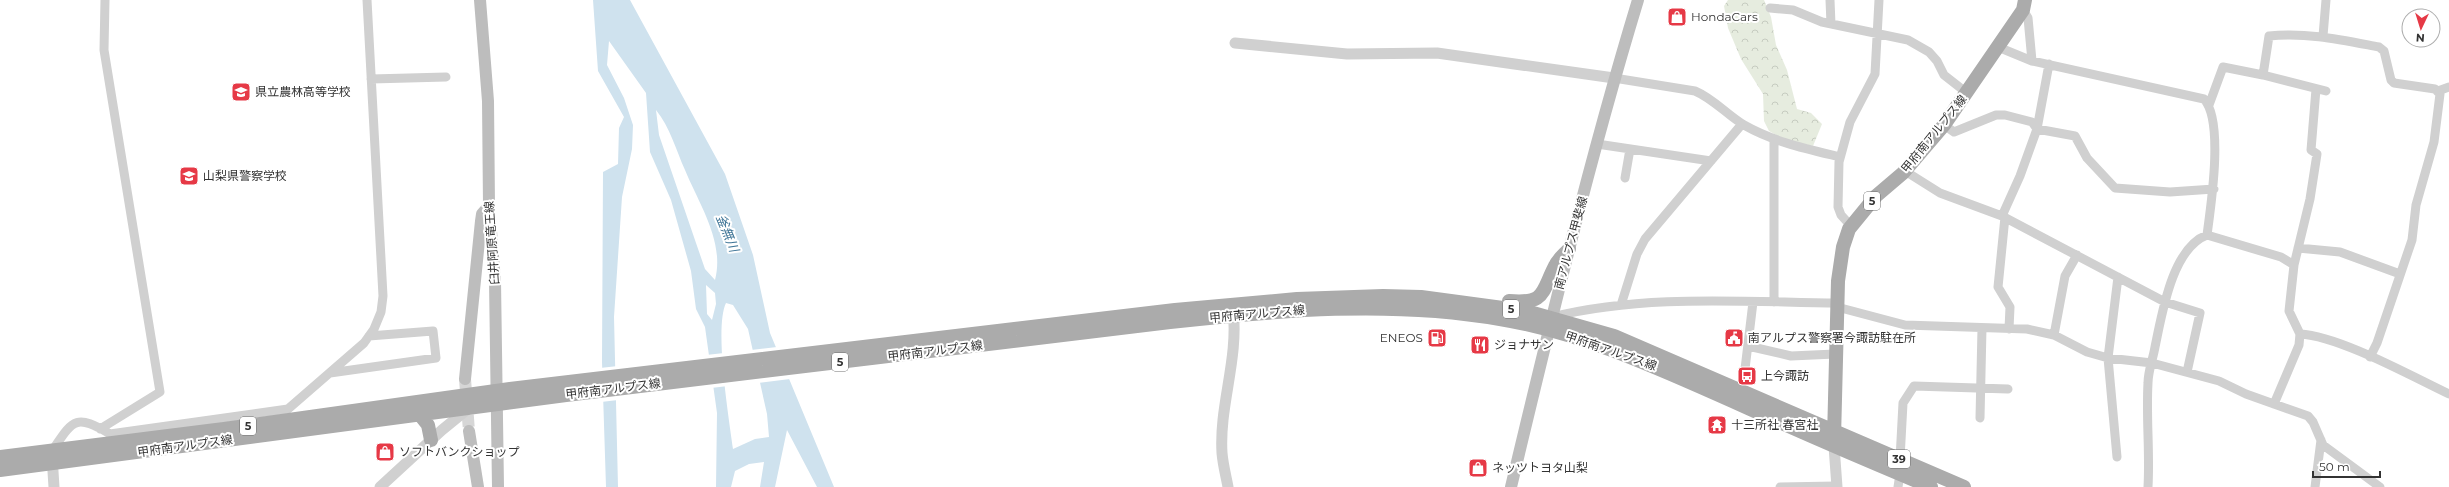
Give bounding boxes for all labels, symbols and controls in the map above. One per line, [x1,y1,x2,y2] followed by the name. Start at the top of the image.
[1666,6,1688,28] shop icon: HondaCars
[2401,8,2441,48] north arrow
[1691,9,1758,24] place label: HondaCars
[2415,31,2425,45] text: N
[230,81,252,103] school or university icon: 県立農林高等学校
[255,84,351,99] place label: 県立農林高等学校
[1898,92,1970,176] street label: 甲府南アルプス線
[178,165,200,187] school or university icon: 山梨県警察学校
[203,168,287,183] place label: 山梨県警察学校
[1864,192,1880,210] road number: 5
[1551,195,1590,291] street label: 南アルプス甲斐線
[481,201,502,285] street label: 臼井阿原竜王線
[713,212,743,256] water label: 釜無川
[1503,300,1519,318] road number: 5
[1209,302,1305,325] street label: 甲府南アルプス線
[1426,327,1448,349] fuel station icon: ENEOS
[1723,327,1745,349] public building icon: 南アルプス警察署今諏訪駐在所
[1563,328,1659,373] street label: 甲府南アルプス線
[1380,330,1423,345] place label: ENEOS
[1748,330,1916,345] place label: 南アルプス警察署今諏訪駐在所
[1469,334,1491,356] restaurant icon: ジョナサン
[886,337,983,364] street label: 甲府南アルプス線
[1494,337,1554,352] place label: ジョナサン
[832,353,848,371] road number: 5
[1736,365,1758,387] bus stop icon: 上今諏訪
[1761,368,1809,383] place label: 上今諏訪
[564,375,661,402] street label: 甲府南アルプス線
[1706,414,1728,436] temple icon: 十三所社 春宮社
[240,417,256,435] road number: 5
[1731,417,1818,432] place label: 十三所社 春宮社
[136,431,233,460] street label: 甲府南アルプス線
[374,441,396,463] shop icon: ソフトバンクショップ
[399,444,520,459] place label: ソフトバンクショップ
[1888,450,1910,468] road number: 39
[2313,453,2380,479] scale bar
[1467,457,1489,479] shop icon: ネッツトヨタ山梨
[2319,459,2350,474] text: 50 m
[1492,460,1588,475] place label: ネッツトヨタ山梨

